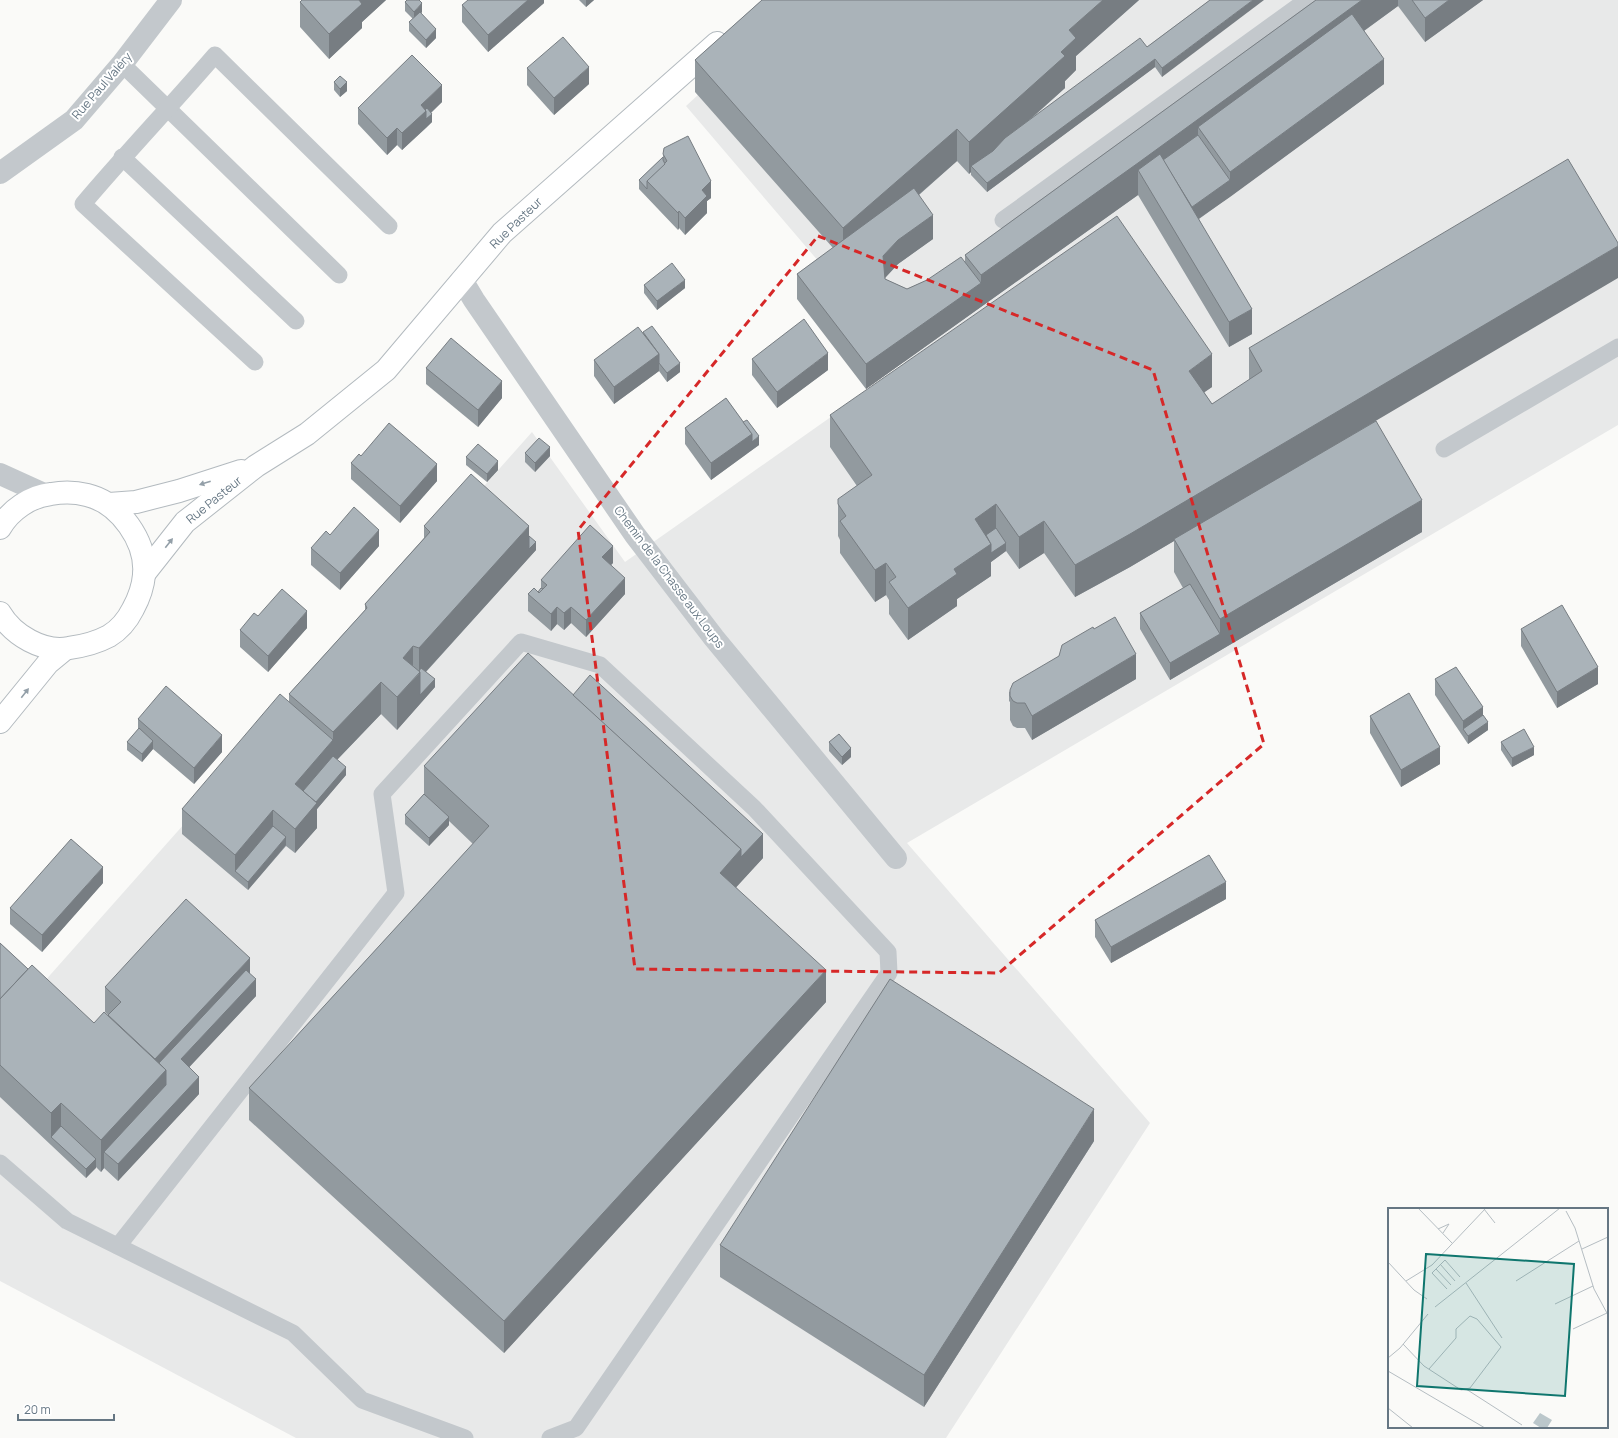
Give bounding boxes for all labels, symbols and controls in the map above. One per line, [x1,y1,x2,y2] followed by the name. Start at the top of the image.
[68,48,136,123] street label: Rue Paul Valéry
[486,193,546,252] street label: Rue Pasteur
[182,471,246,527] street label: Rue Pasteur
[199,480,211,486] one-way arrow
[610,502,729,651] street label: Chemin de la Chasse aux Loups
[164,538,173,549] one-way arrow
[21,687,29,698] one-way arrow
[1388,1208,1608,1428] inset map
[18,1396,114,1422] scale bar
[24,1401,51,1418] text: 20 m

